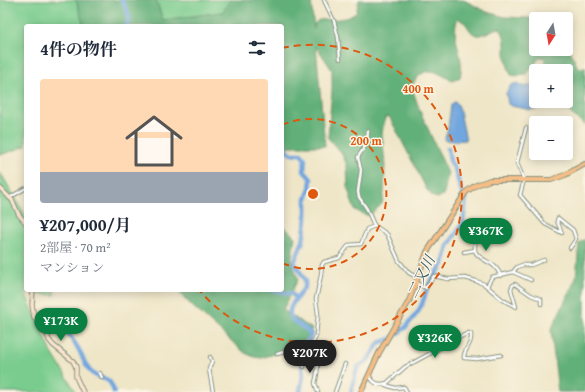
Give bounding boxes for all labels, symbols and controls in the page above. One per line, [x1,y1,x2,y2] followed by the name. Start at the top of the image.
[529,12,573,56] north arrow
[529,12,573,160] map controls
[40,36,117,61] text: 4件の物件
[246,37,268,59] icon: filters
[529,64,573,108] button: +
[402,80,435,97] text: 400 m
[118,105,190,177] icon: home
[529,116,573,160] button: −
[350,132,383,149] text: 200 m
[306,187,320,201] centre of rings
[40,212,132,237] text: ¥207,000/月
[458,218,514,252] pin: ¥367K
[468,221,504,240] text: ¥367K
[40,238,111,257] text: 2部屋 · 70 m²
[401,250,441,302] water label: 二又川
[40,258,104,277] text: マンション
[33,308,89,342] pin: ¥173K
[43,311,79,330] text: ¥173K
[407,325,463,359] pin: ¥326K
[417,328,453,347] text: ¥326K
[282,340,338,374] pin: ¥207K
[292,343,328,362] text: ¥207K

